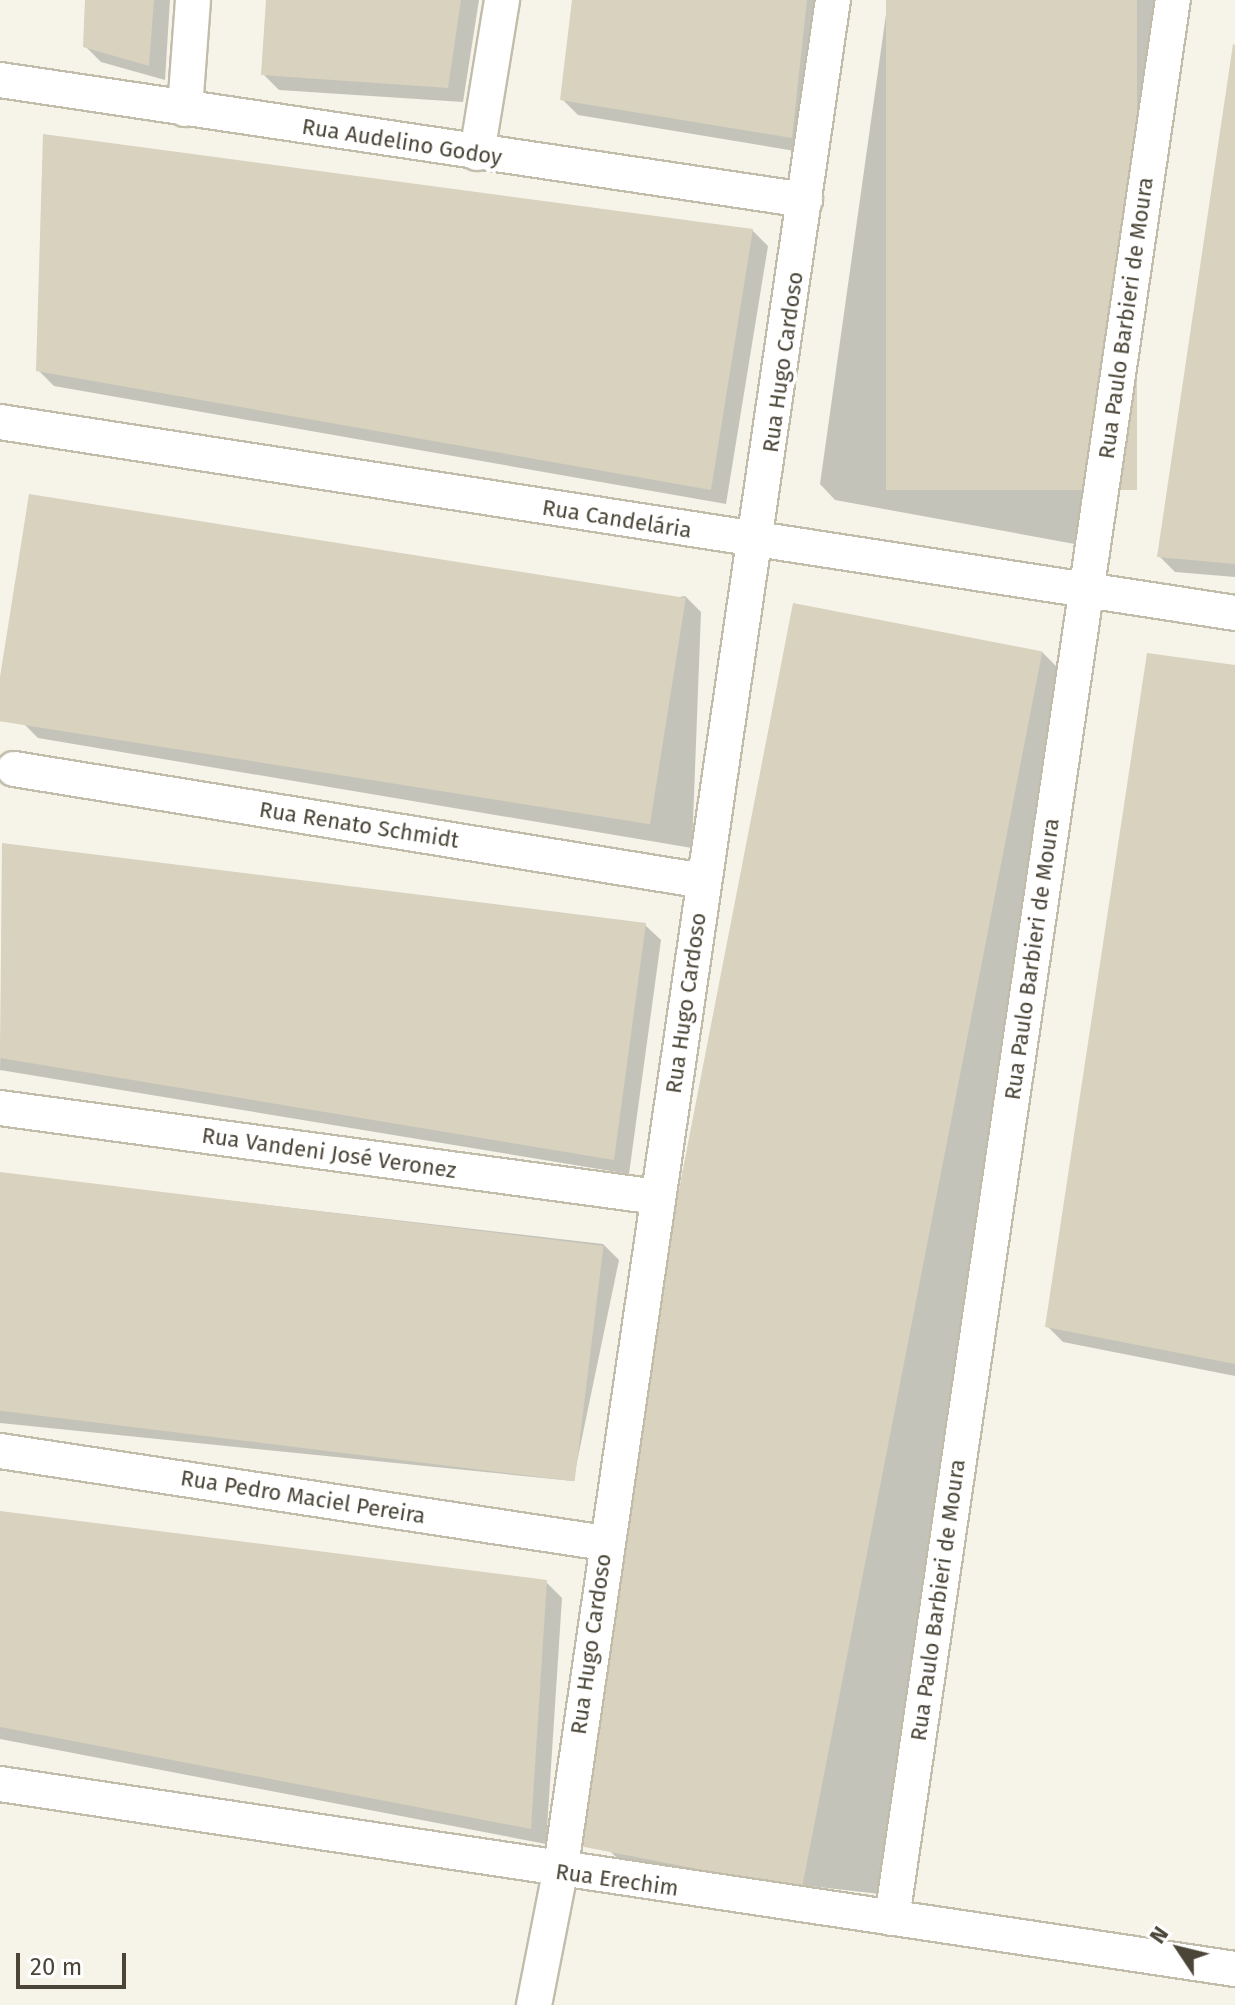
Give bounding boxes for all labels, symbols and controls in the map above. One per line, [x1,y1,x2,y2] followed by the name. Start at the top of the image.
[300,113,504,171] street label: Rua Audelino Godoy
[1093,175,1159,461] street label: Rua Paulo Barbieri de Moura
[757,270,809,454] street label: Rua Hugo Cardoso
[540,494,694,544] street label: Rua Candelária
[257,796,461,854] street label: Rua Renato Schmidt
[999,816,1065,1102] street label: Rua Paulo Barbieri de Moura
[660,911,712,1095] street label: Rua Hugo Cardoso
[200,1122,458,1184] street label: Rua Vandeni José Veronez
[905,1457,971,1743] street label: Rua Paulo Barbieri de Moura
[179,1465,427,1529] street label: Rua Pedro Maciel Pereira
[565,1552,617,1736] street label: Rua Hugo Cardoso
[554,1858,680,1902] street label: Rua Erechim
[1139,1909,1219,1989] north arrow
[1144,1921,1174,1949] text: N
[20,1937,130,1987] scale bar
[30,1953,82,1981] text: 20 m

